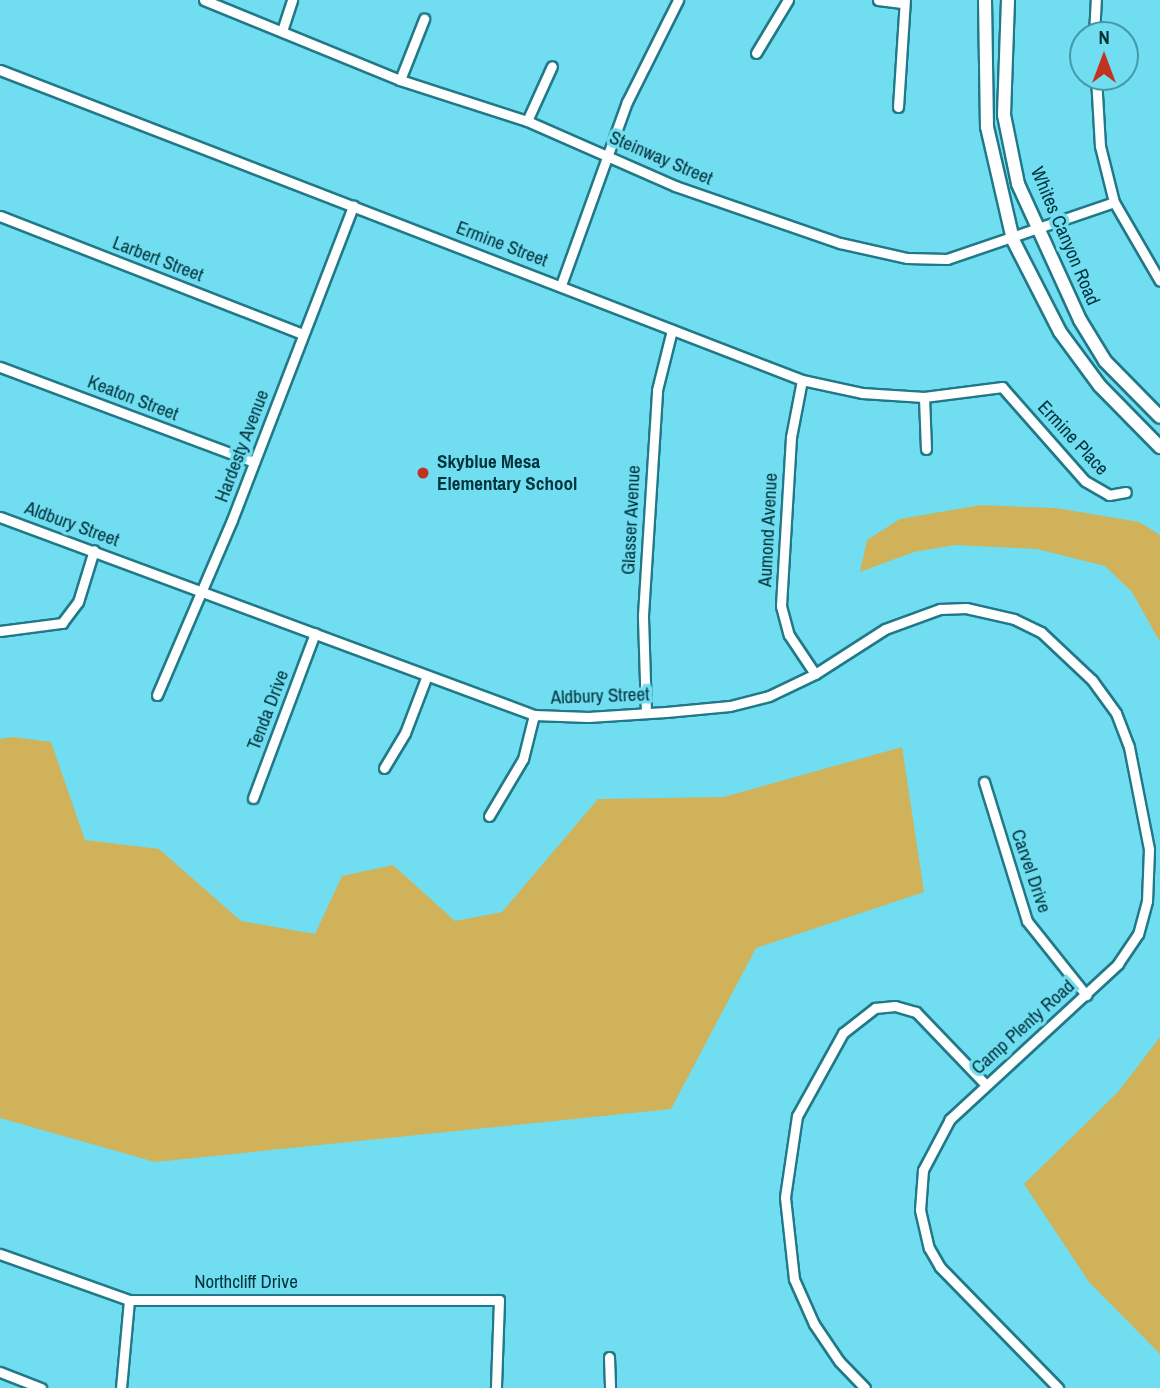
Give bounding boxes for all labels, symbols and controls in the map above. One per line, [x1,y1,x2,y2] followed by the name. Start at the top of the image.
[1069,21,1139,91] north arrow
[1098,24,1110,50] text: N
[606,126,716,190] street label: Steinway Street
[1026,163,1104,309] street label: Whites Canyon Road
[453,216,551,272] street label: Ermine Street
[109,231,207,287] street label: Larbert Street
[84,370,182,426] street label: Keaton Street
[210,386,274,506] street label: Hardesty Avenue
[1033,396,1113,480] street label: Ermine Place
[437,451,577,495] place label: Skyblue Mesa Elementary School
[617,464,645,576] street label: Glasser Avenue
[415,465,431,481] marker: Skyblue Mesa Elementary School
[754,472,782,588] street label: Aumond Avenue
[22,496,122,552] street label: Aldbury Street
[242,667,294,753] street label: Tenda Drive
[550,683,650,709] street label: Aldbury Street
[1006,826,1056,916] street label: Carvel Drive
[967,975,1079,1079] street label: Camp Plenty Road
[194,1271,298,1293] street label: Northcliff Drive

